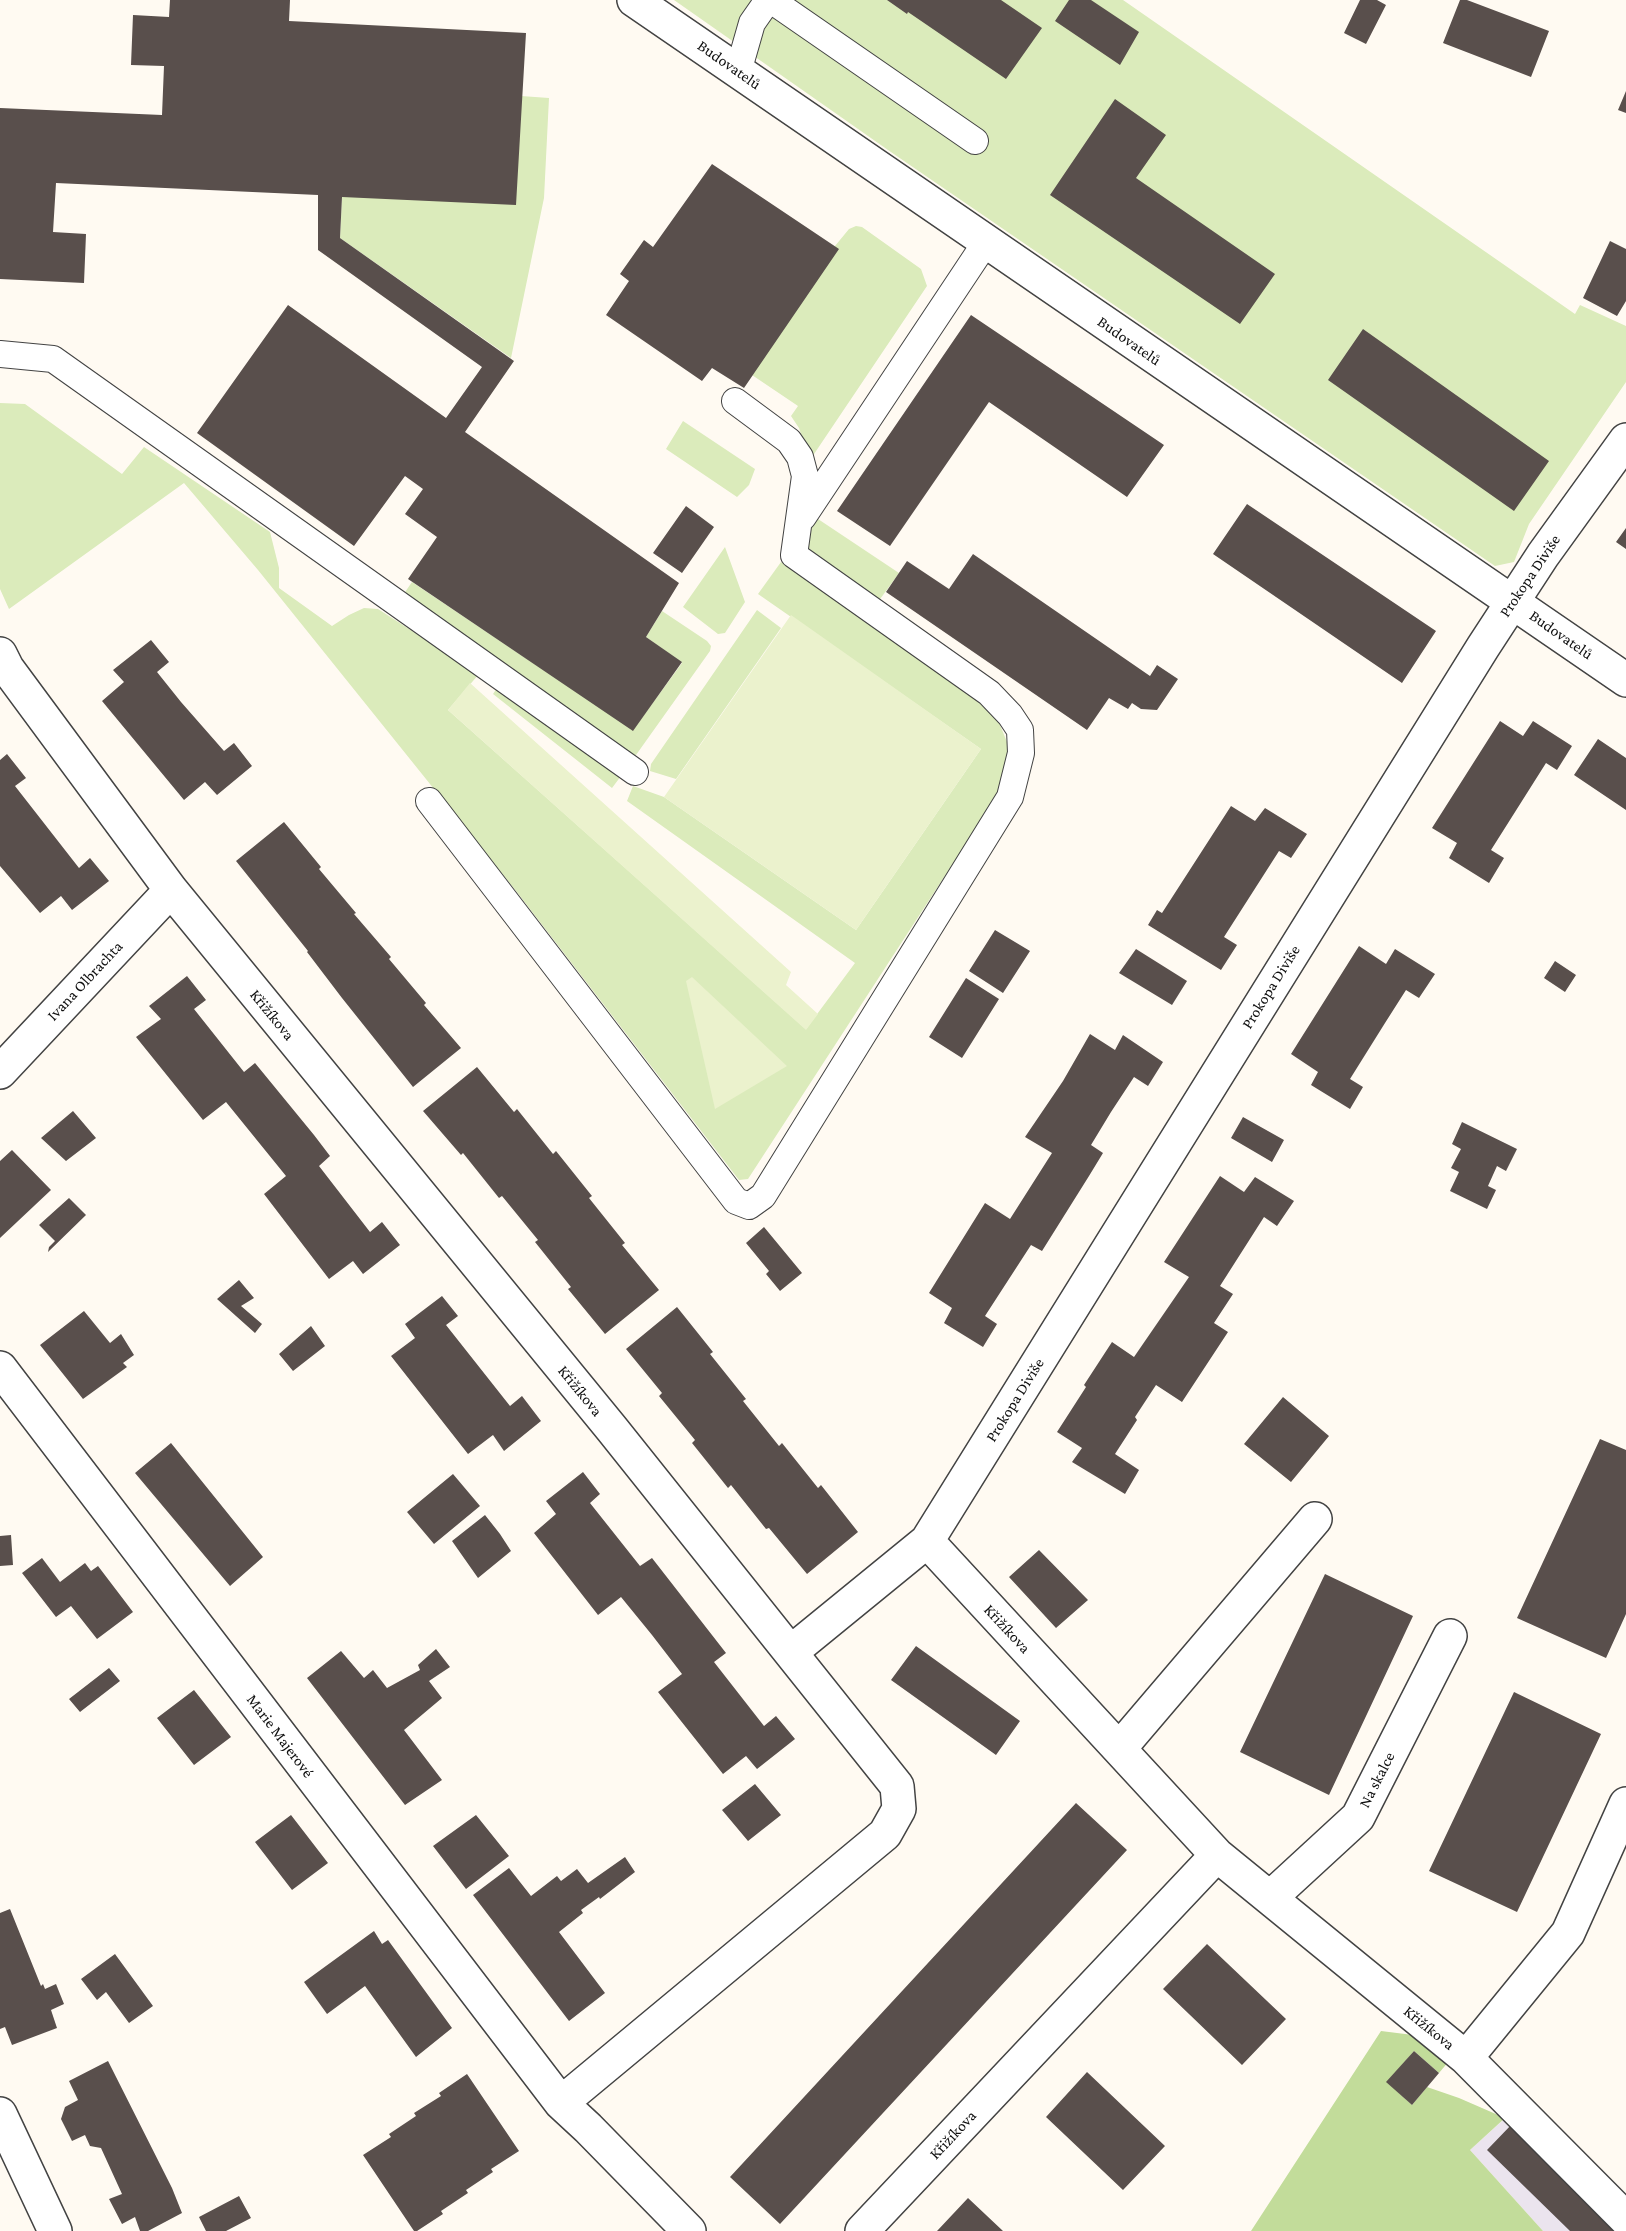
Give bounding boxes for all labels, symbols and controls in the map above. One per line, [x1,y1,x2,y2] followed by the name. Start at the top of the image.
[694,36,764,94] street label: Budovatelů
[1094,312,1164,370] street label: Budovatelů
[1495,531,1565,621] street label: Prokopa Diviše
[1526,606,1596,664] street label: Budovatelů
[43,937,127,1025] street label: Ivana Olbrachta
[1238,941,1304,1033] street label: Prokopa Diviše
[246,986,298,1044] street label: Křižíkova
[982,1354,1048,1446] street label: Prokopa Diviše
[554,1362,606,1420] street label: Křižíkova
[979,1600,1035,1658] street label: Křižíkova
[242,1690,318,1782] street label: Marie Majerové
[1355,1749,1399,1811] street label: Na skalce
[1400,2002,1458,2054] street label: Křižíkova
[925,2106,981,2164] street label: Křižíkova

